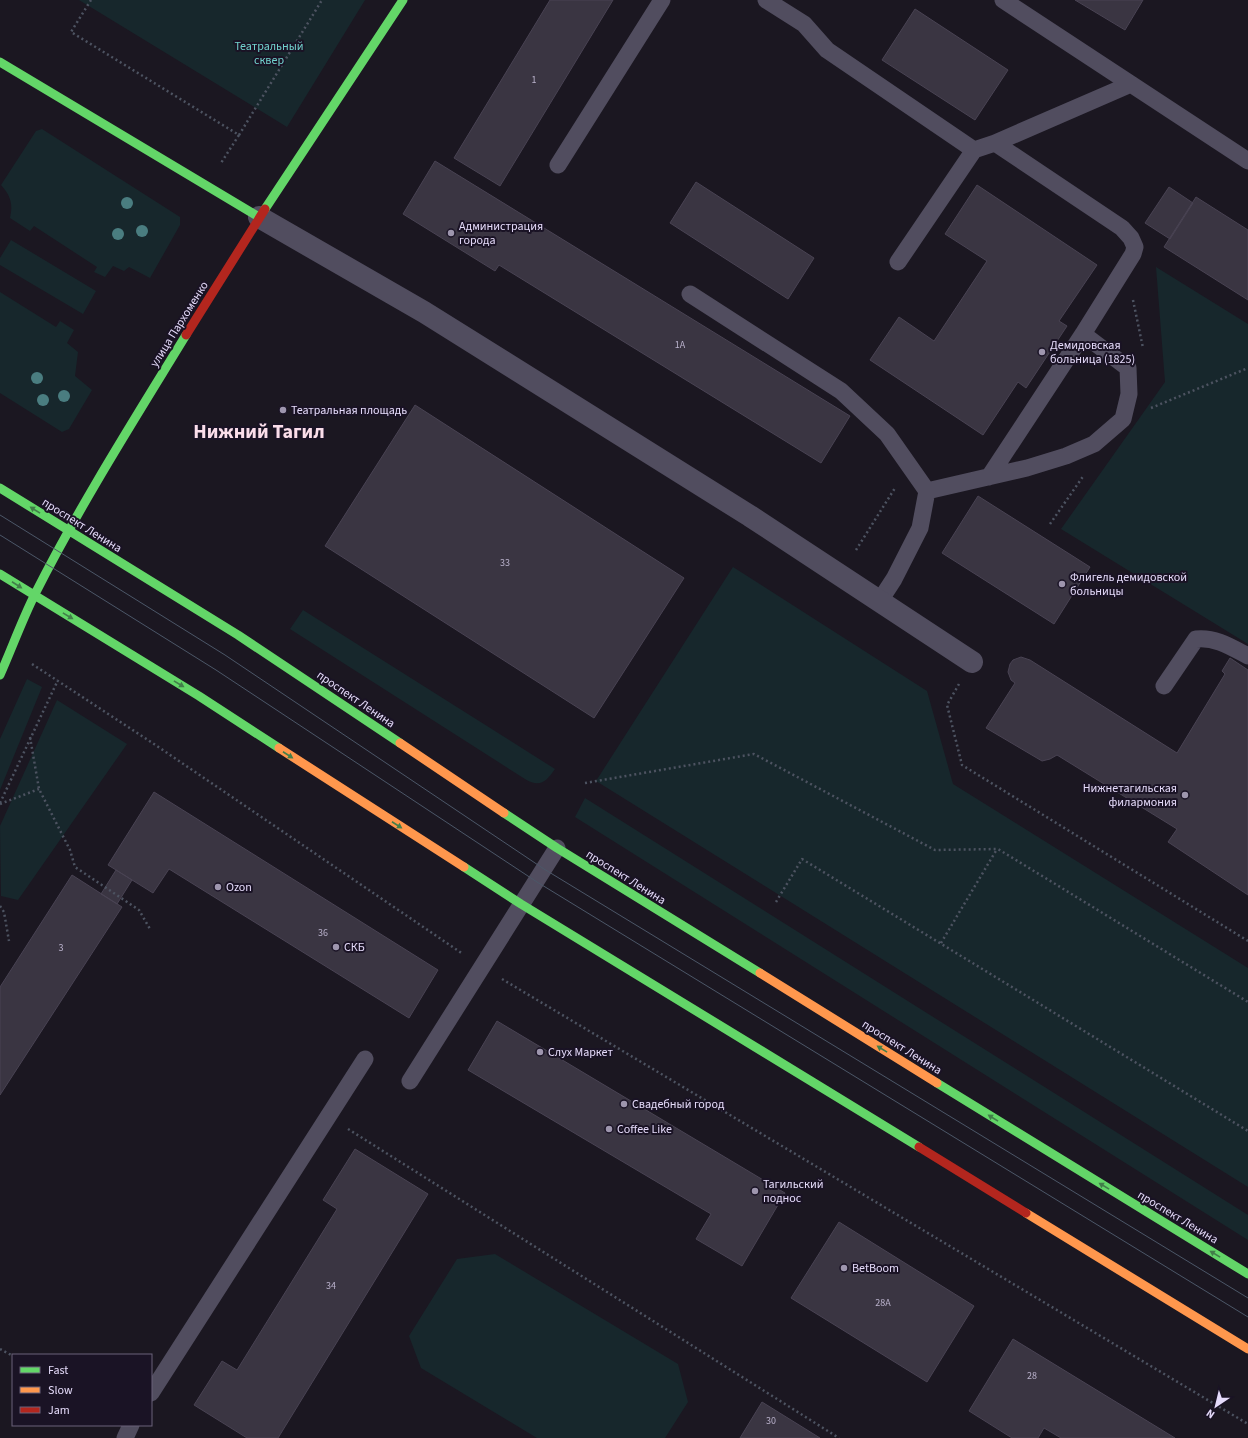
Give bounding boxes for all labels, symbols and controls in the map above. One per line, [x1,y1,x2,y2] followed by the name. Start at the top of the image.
[234,38,304,69] park label: Театральный сквер
[532,73,537,87] house number: 1
[459,218,543,249] place label: Администрация города
[446,228,456,238] marker: Администрация города
[146,278,213,370] street label: улица Пархоменко
[1050,337,1135,368] place label: Демидовская больница (1825)
[675,338,686,352] house number: 1А
[1037,347,1047,357] marker: Демидовская больница (1825)
[291,402,407,419] place label: Театральная площадь
[278,405,288,415] marker: Театральная площадь
[193,418,325,446] district label: Нижний Тагил
[38,494,125,557] street label: проспект Ленина
[30,506,40,514] one-way arrow
[500,556,510,570] house number: 33
[1070,569,1187,600] place label: Флигель демидовской больницы
[1057,579,1067,589] marker: Флигель демидовской больницы
[12,581,22,589] one-way arrow
[62,613,74,620] one-way arrow
[313,667,398,732] street label: проспект Ленина
[173,680,185,687] one-way arrow
[282,751,294,758] one-way arrow
[1083,780,1177,811] place label: Нижнетагильская филармония
[1180,790,1190,800] marker: Нижнетагильская филармония
[392,821,402,829] one-way arrow
[582,846,669,909] street label: проспект Ленина
[226,879,252,896] place label: Ozon
[213,882,223,892] marker: Ozon
[318,926,328,940] house number: 36
[344,939,365,956] place label: СКБ
[59,941,64,955] house number: 3
[331,942,341,952] marker: СКБ
[858,1016,945,1079] street label: проспект Ленина
[548,1044,613,1061] place label: Слух Маркет
[876,1046,888,1053] one-way arrow
[535,1047,545,1057] marker: Слух Маркет
[632,1096,725,1113] place label: Свадебный город
[619,1099,629,1109] marker: Свадебный город
[988,1114,998,1122] one-way arrow
[617,1121,672,1138] place label: Coffee Like
[604,1124,614,1134] marker: Coffee Like
[763,1176,824,1207] place label: Тагильский поднос
[1098,1182,1110,1189] one-way arrow
[750,1186,760,1196] marker: Тагильский поднос
[1134,1187,1221,1248] street label: проспект Ленина
[1209,1250,1221,1257] one-way arrow
[852,1260,899,1277] place label: BetBoom
[839,1263,849,1273] marker: BetBoom
[326,1279,336,1293] house number: 34
[875,1296,891,1310] house number: 28А
[12,1354,152,1426] legend
[48,1362,68,1379] text: Fast
[1027,1369,1037,1383] house number: 28
[48,1382,73,1399] text: Slow
[1196,1386,1236,1426] north arrow
[48,1402,70,1419] text: Jam
[1203,1406,1218,1422] text: N
[766,1414,776,1428] house number: 30

